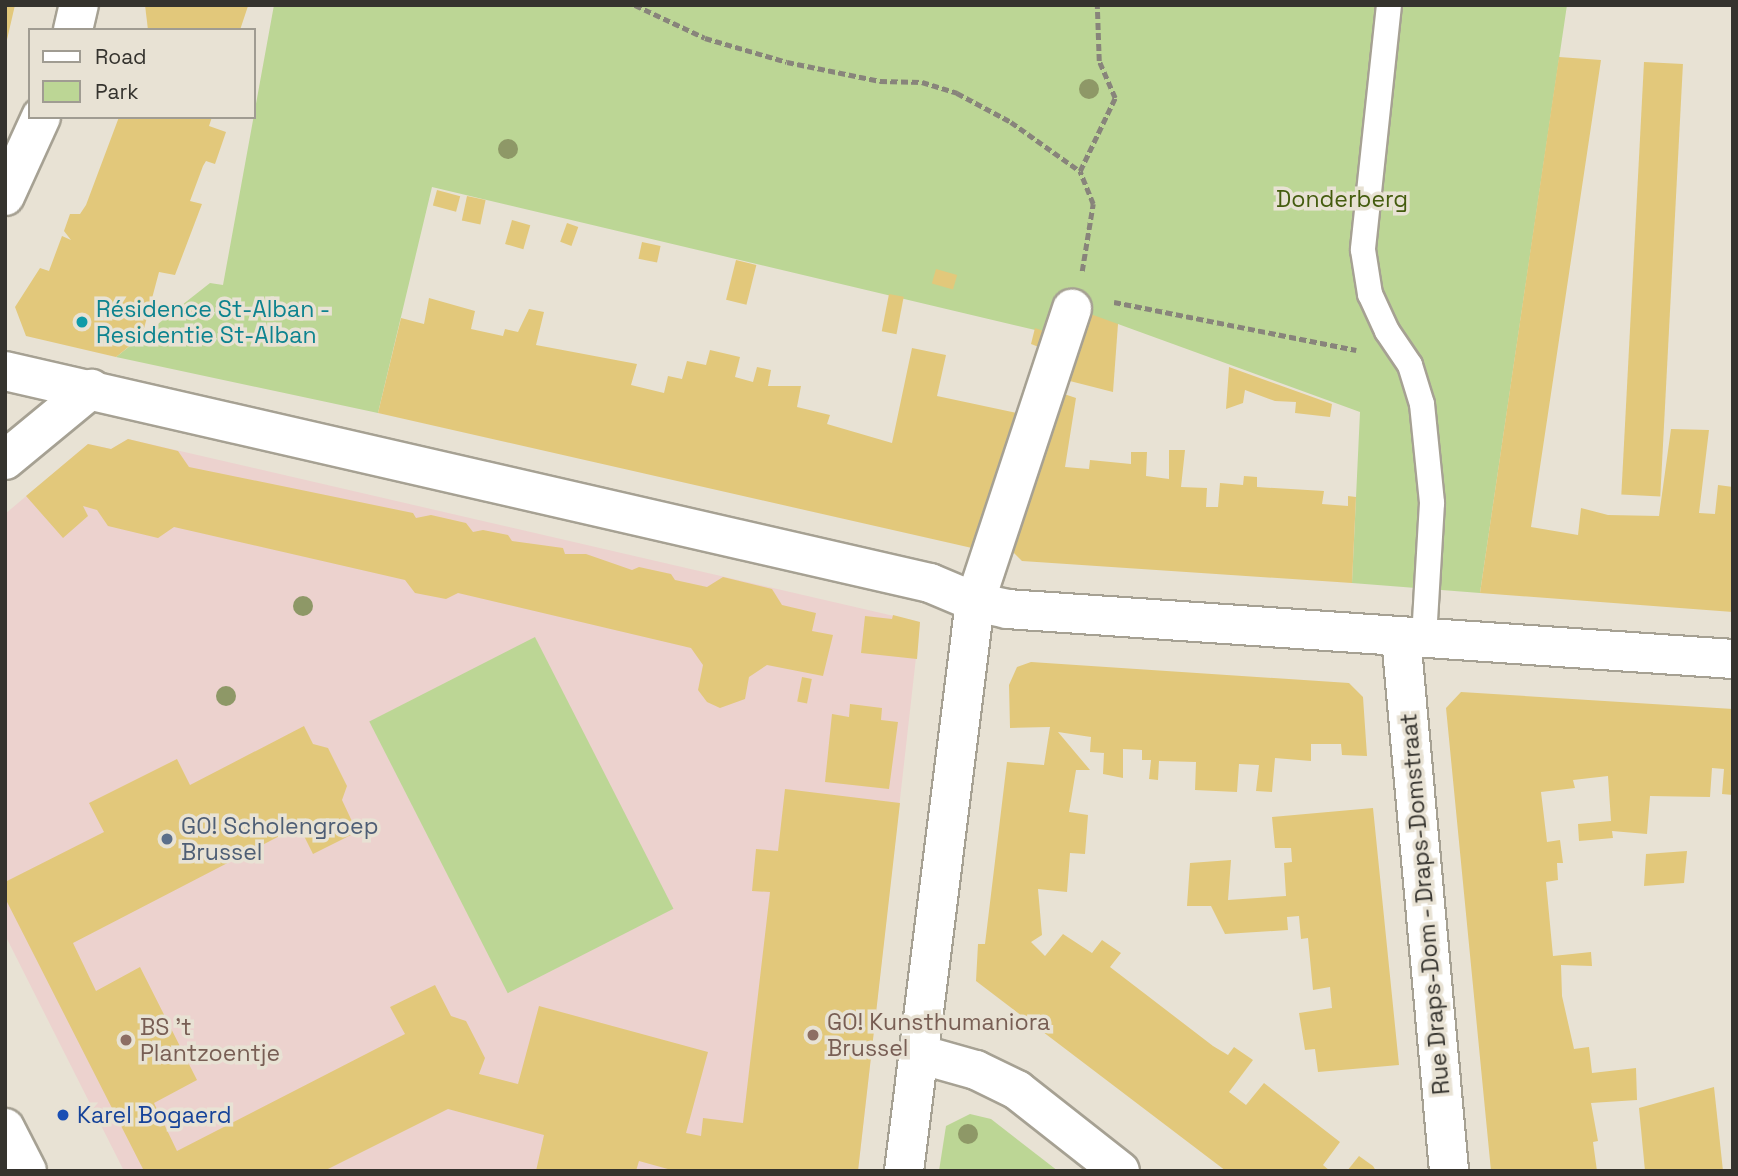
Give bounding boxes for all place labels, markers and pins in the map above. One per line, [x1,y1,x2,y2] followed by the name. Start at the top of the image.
[96,295,331,349] place label: Résidence St-Alban - Residentie St-Alban
[74,314,90,330] marker: Résidence St-Alban - Residentie St-Alban
[181,812,378,866] place label: GO! Scholengroep Brussel
[159,831,175,847] marker: GO! Scholengroep Brussel
[827,1008,1050,1062] place label: GO! Kunsthumaniora Brussel
[140,1013,280,1067] place label: BS 't Plantzoentje
[805,1027,821,1043] marker: GO! Kunsthumaniora Brussel
[118,1032,134,1048] marker: BS 't Plantzoentje
[77,1101,231,1129] place label: Karel Bogaerd
[55,1107,71,1123] marker: Karel Bogaerd

